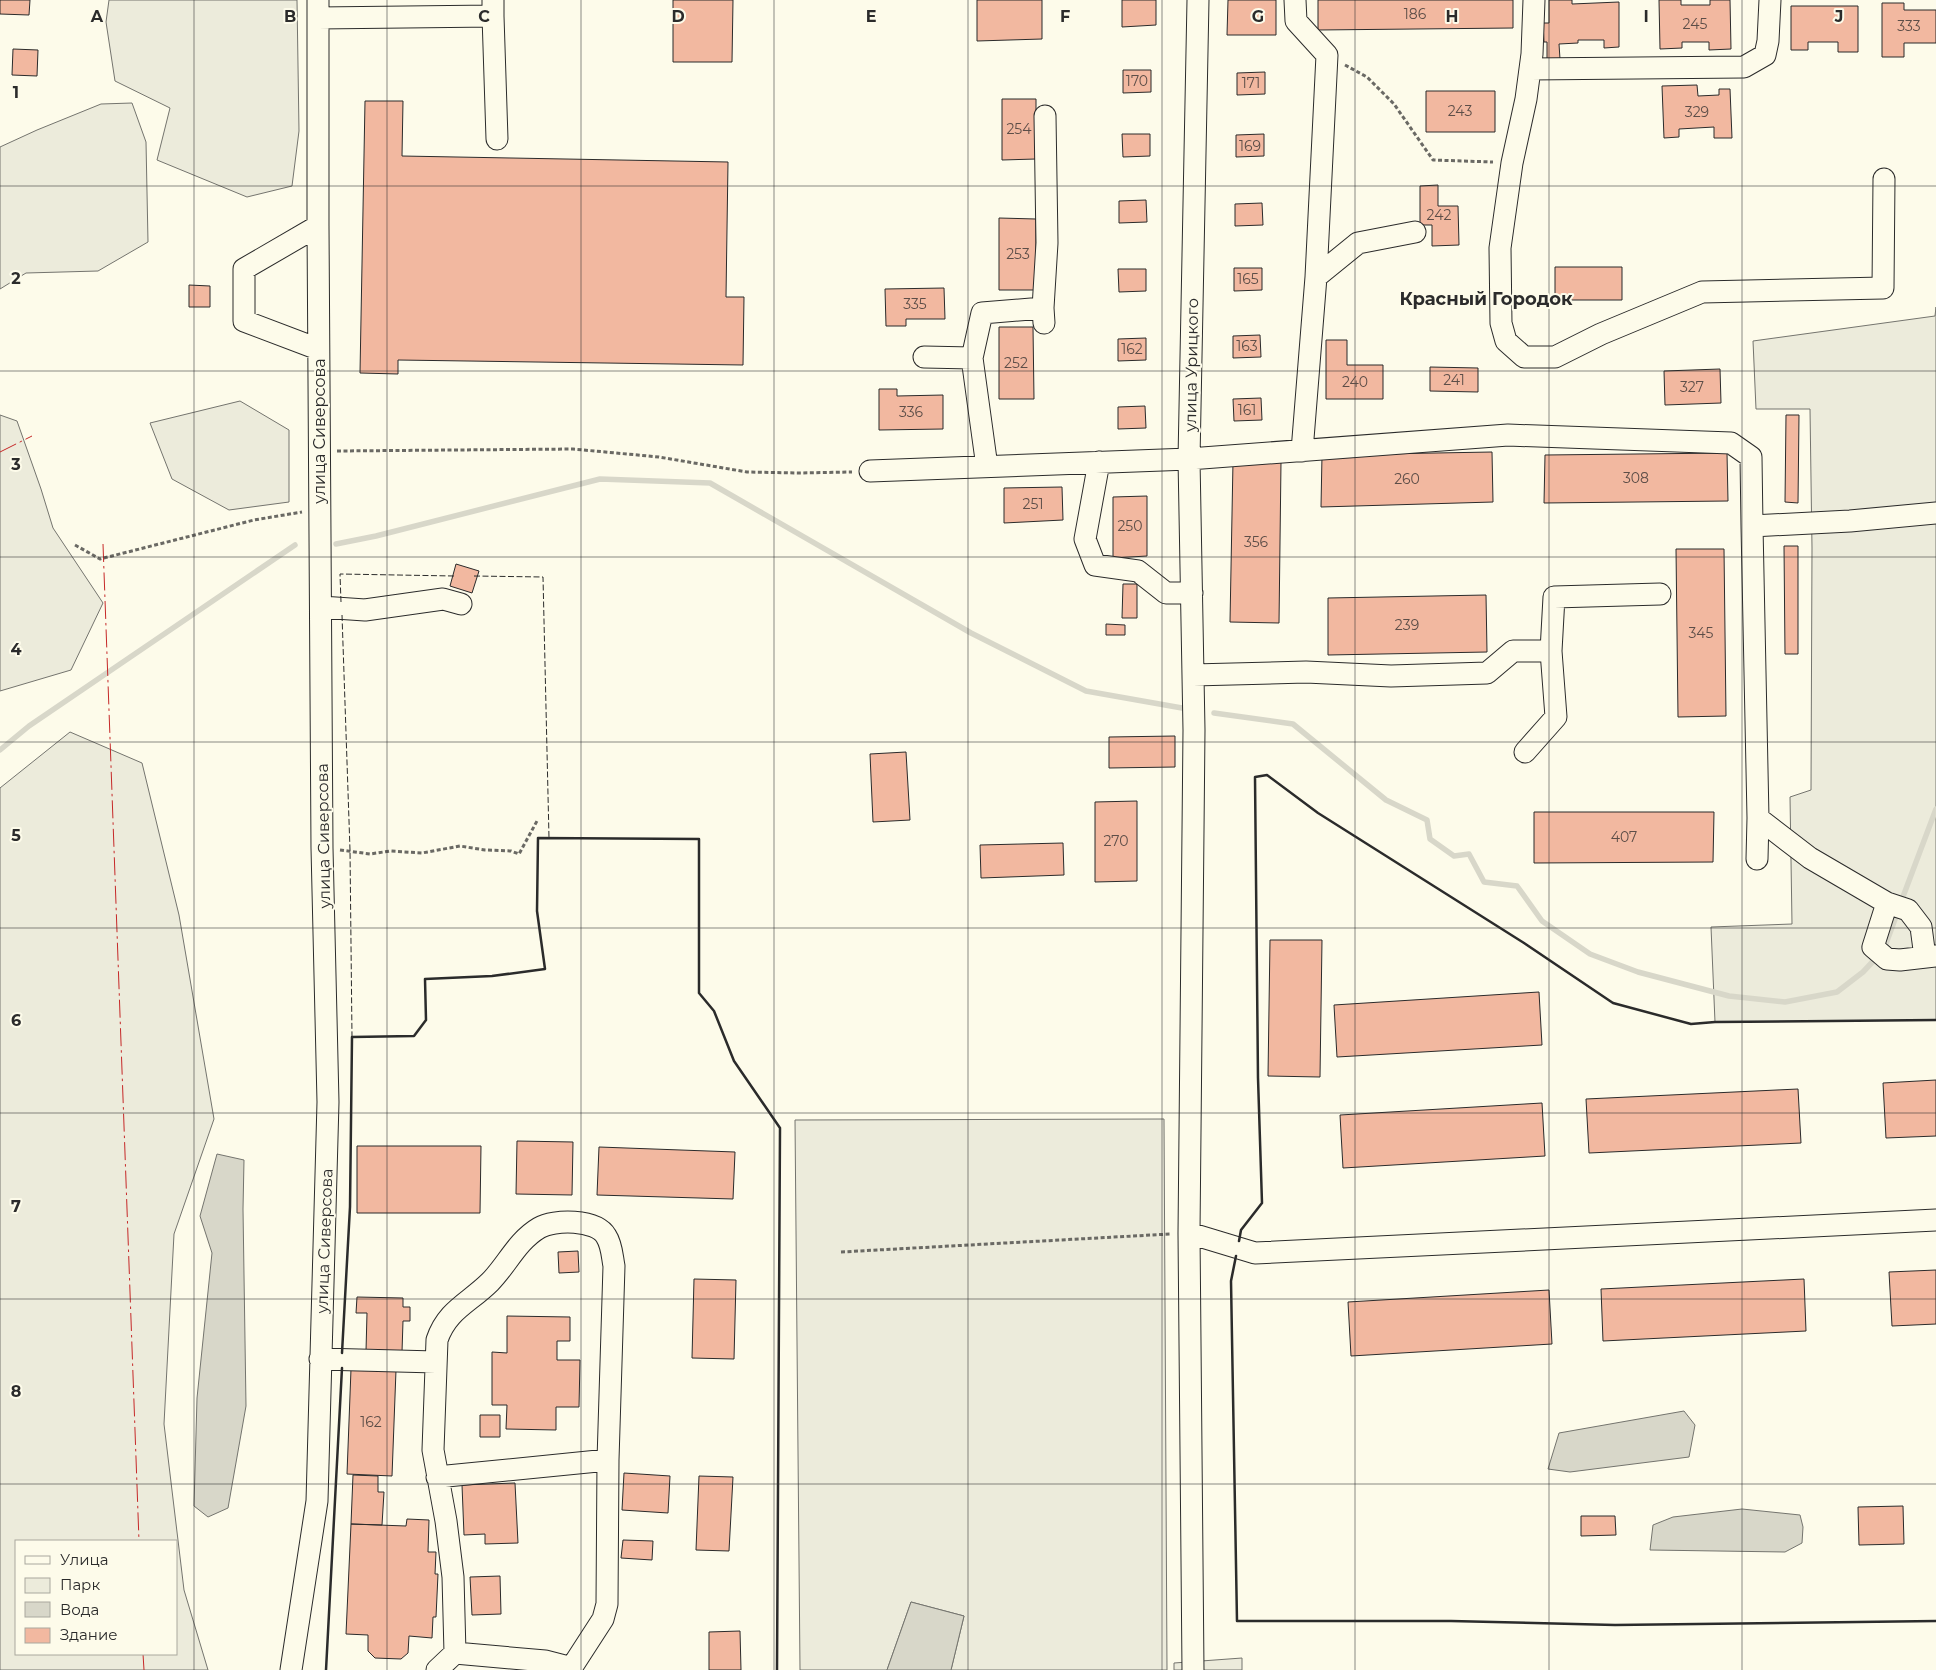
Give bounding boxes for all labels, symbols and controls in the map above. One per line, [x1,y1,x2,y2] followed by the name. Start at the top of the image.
[1404,5,1427,23] house number: 186
[90,7,104,26] text: A
[284,7,296,26] text: B
[478,7,490,26] text: C
[671,7,685,26] text: D
[866,7,876,26] text: E
[1060,7,1070,26] text: F
[1252,7,1264,26] text: G
[1446,7,1458,26] text: H
[1643,7,1649,26] text: I
[1834,7,1843,26] text: J
[1683,15,1707,33] house number: 245
[1897,17,1921,35] house number: 333
[1126,72,1148,90] house number: 170
[1242,74,1260,92] house number: 171
[13,83,19,102] text: 1
[1448,102,1472,120] house number: 243
[1685,103,1709,121] house number: 329
[1006,120,1032,138] house number: 254
[1239,137,1261,155] house number: 169
[1427,206,1451,224] house number: 242
[1006,245,1030,263] house number: 253
[11,269,21,288] text: 2
[1237,270,1259,288] house number: 165
[1399,288,1573,310] district label: Красный Городок
[903,295,927,313] house number: 335
[1181,298,1202,433] street label: улица Урицкого
[1236,337,1258,355] house number: 163
[1121,340,1143,358] house number: 162
[1004,354,1028,372] house number: 252
[310,358,329,505] street label: улица Сиверсова
[1443,371,1465,389] house number: 241
[1342,373,1368,391] house number: 240
[1680,378,1704,396] house number: 327
[1238,401,1256,419] house number: 161
[899,403,924,421] house number: 336
[10,455,21,474] text: 3
[1623,469,1649,487] house number: 308
[1394,470,1420,488] house number: 260
[1023,495,1043,513] house number: 251
[1117,517,1143,535] house number: 250
[1244,533,1269,551] house number: 356
[1395,616,1419,634] house number: 239
[1688,624,1714,642] house number: 345
[10,640,22,659] text: 4
[313,763,334,910] street label: улица Сиверсова
[11,826,21,845] text: 5
[1611,828,1637,846] house number: 407
[1103,832,1129,850] house number: 270
[11,1011,21,1030] text: 6
[312,1168,337,1315] street label: улица Сиверсова
[11,1197,21,1216] text: 7
[11,1382,21,1401] text: 8
[360,1413,382,1431] house number: 162
[15,1540,178,1655] legend
[60,1550,108,1569] text: Улица
[60,1575,100,1594] text: Парк
[60,1600,99,1619] text: Вода
[60,1625,118,1644] text: Здание

